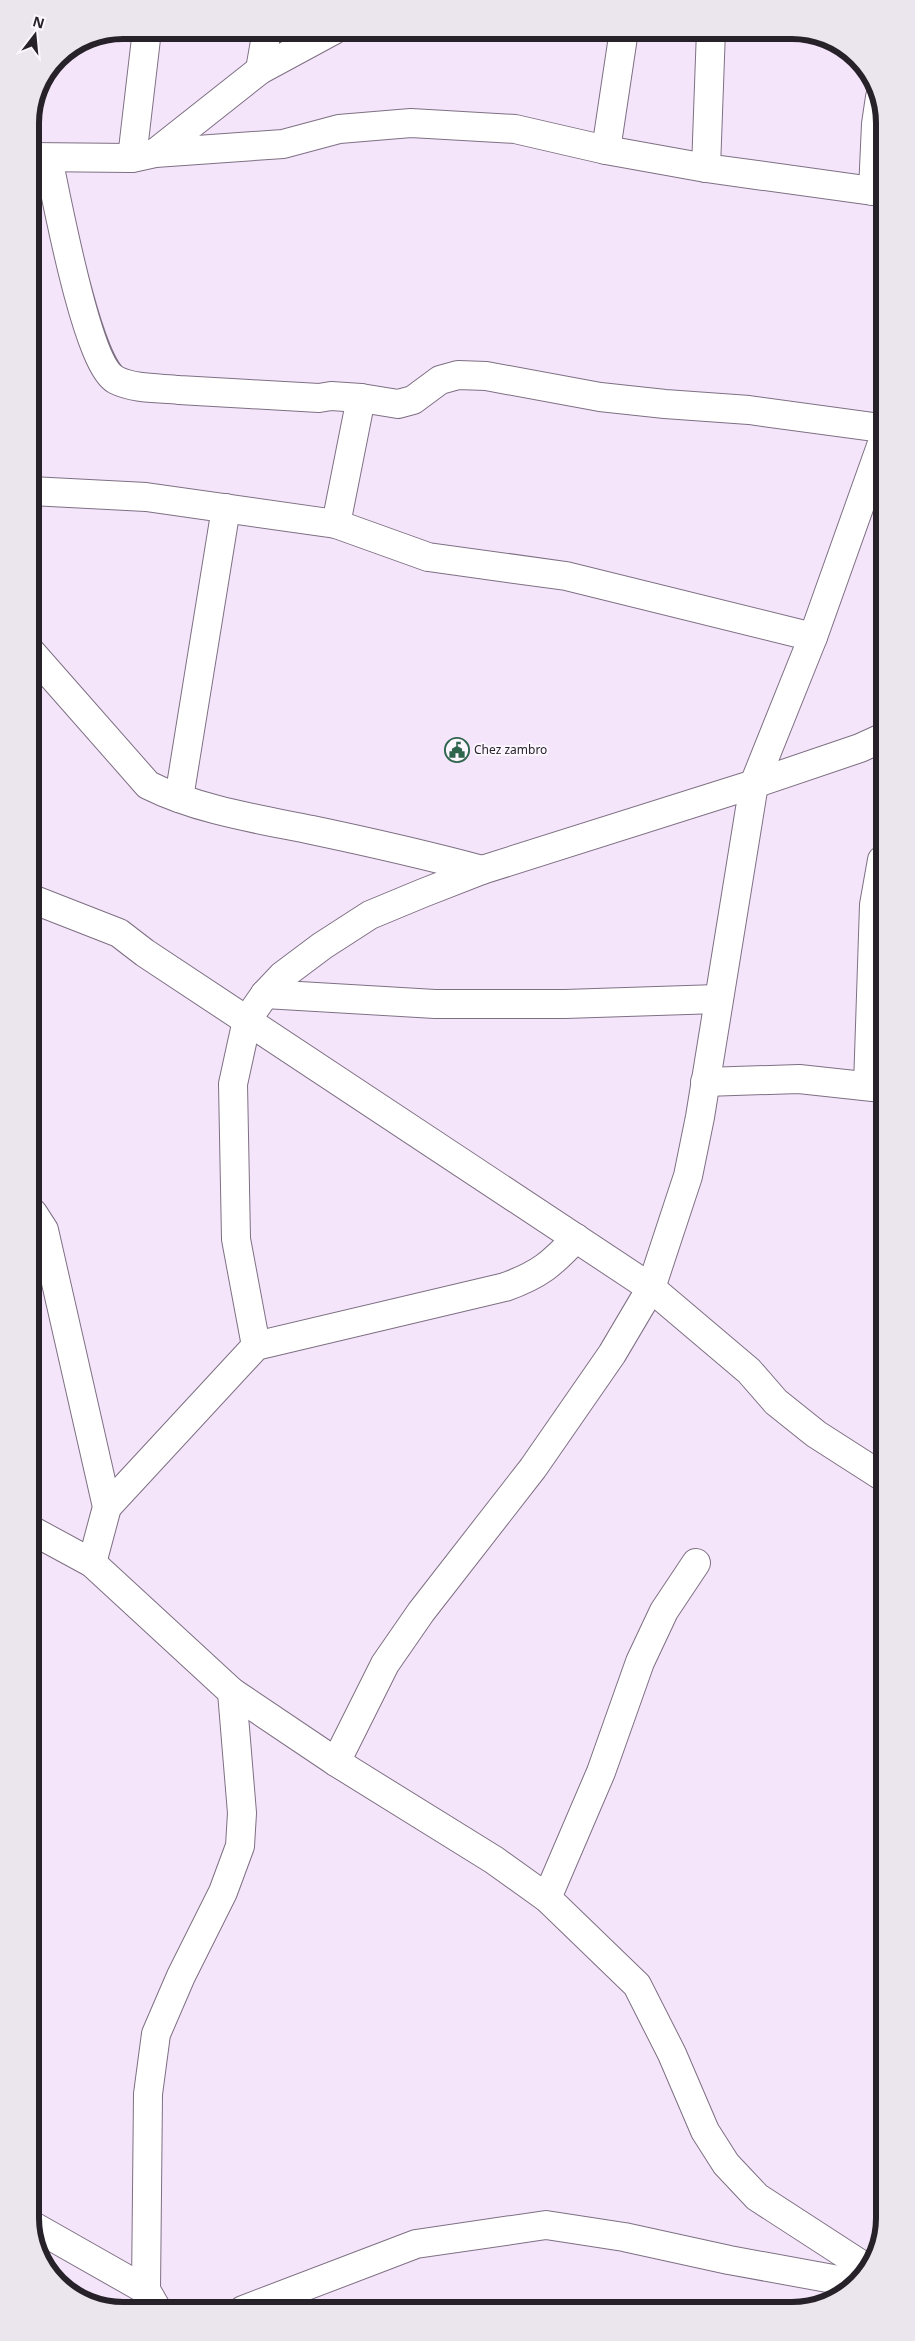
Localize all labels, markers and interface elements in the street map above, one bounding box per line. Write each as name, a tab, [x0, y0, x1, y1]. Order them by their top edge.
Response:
north arrow	[10, 10, 60, 60]
text: N	[31, 11, 47, 33]
public building icon: Chez zambro	[444, 737, 470, 763]
place label: Chez zambro	[474, 741, 547, 758]

